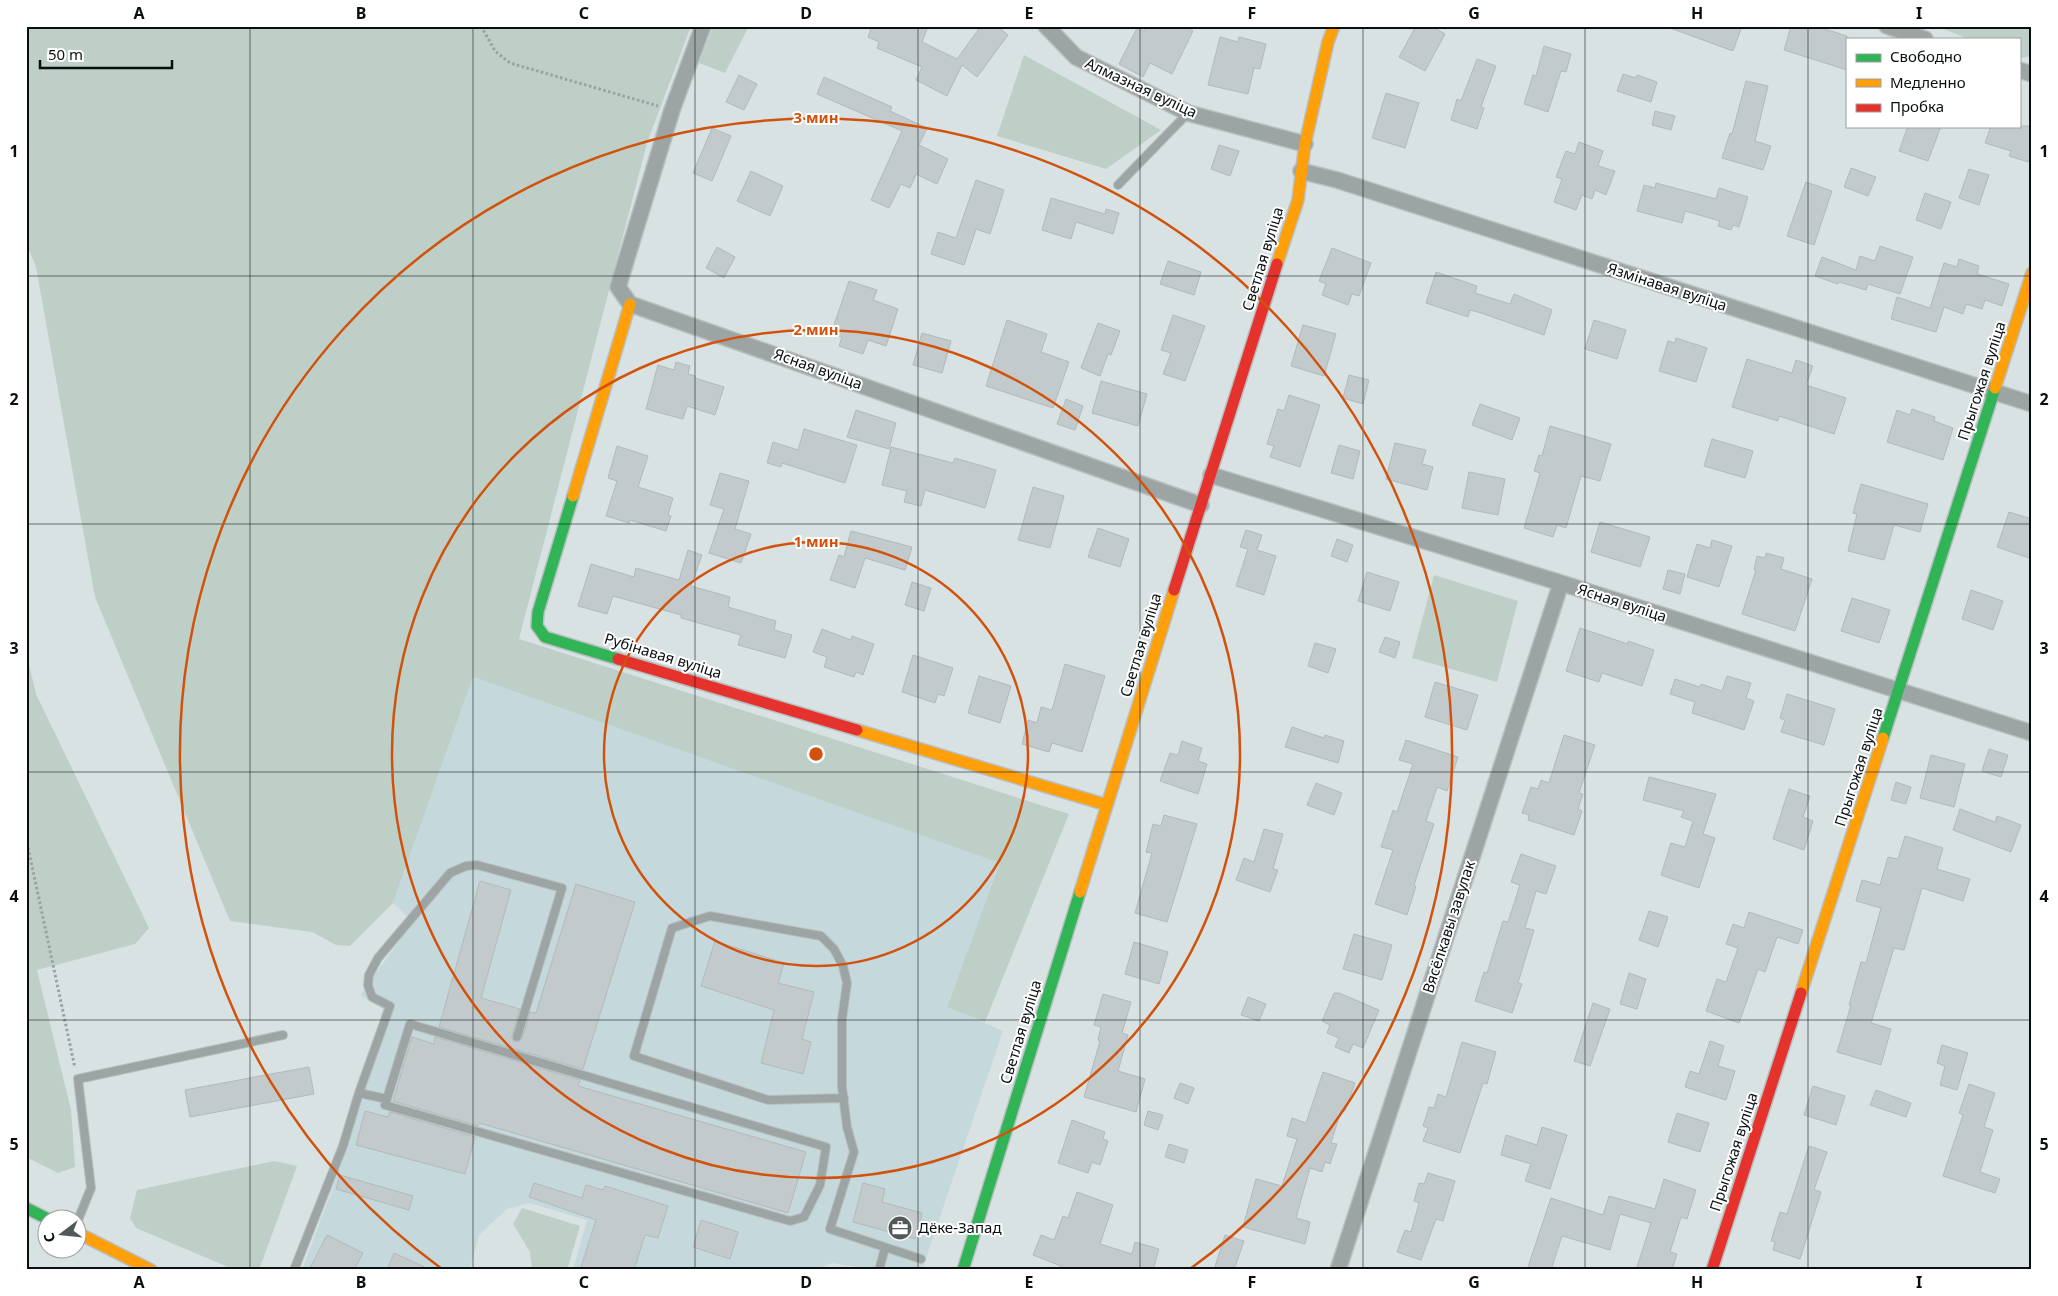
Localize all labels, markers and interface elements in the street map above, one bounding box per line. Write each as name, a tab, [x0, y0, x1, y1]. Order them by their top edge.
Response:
text: A	[133, 2, 145, 24]
text: B	[356, 2, 366, 24]
text: C	[579, 2, 589, 24]
text: D	[800, 2, 812, 24]
text: E	[1025, 2, 1034, 24]
text: F	[1248, 2, 1256, 24]
text: G	[1468, 2, 1480, 24]
text: H	[1691, 2, 1703, 24]
text: I	[1916, 2, 1922, 24]
scale bar	[40, 38, 172, 70]
legend	[1846, 38, 2020, 128]
text: 50 m	[48, 44, 83, 64]
text: Свободно	[1890, 46, 1962, 66]
street label: Алмазная вуліца	[1082, 52, 1201, 122]
text: Медленно	[1890, 72, 1966, 92]
text: Пробка	[1890, 96, 1944, 116]
text: 3 мин	[794, 107, 839, 127]
text: 1	[9, 140, 19, 162]
text: 1	[2039, 140, 2049, 162]
street label: Светлая вуліца	[1237, 204, 1287, 313]
street label: Язмінавая вуліца	[1605, 257, 1730, 315]
text: 2 мин	[794, 319, 839, 339]
street label: Прыгожая вуліца	[1952, 319, 2010, 443]
street label: Ясная вуліца	[771, 343, 865, 393]
text: 2	[9, 388, 19, 410]
text: 2	[2039, 388, 2049, 410]
text: 1 мин	[794, 531, 839, 551]
street label: Ясная вуліца	[1575, 578, 1669, 626]
street label: Светлая вуліца	[1115, 590, 1165, 699]
street label: Рубінавая вуліца	[602, 628, 724, 682]
text: 3	[9, 637, 19, 659]
text: 3	[2039, 637, 2049, 659]
street label: Прыгожая вуліца	[1829, 705, 1887, 829]
centre of rings	[807, 745, 825, 763]
street label: Вясёлкавы завулак	[1417, 858, 1479, 996]
text: 4	[9, 885, 19, 907]
text: 4	[2039, 885, 2049, 907]
street label: Светлая вуліца	[995, 977, 1045, 1086]
street label: Прыгожая вуліца	[1704, 1090, 1762, 1214]
text: 5	[9, 1133, 19, 1155]
text: 5	[2039, 1133, 2049, 1155]
north arrow	[38, 1208, 88, 1258]
office icon: Дёке-Запад	[887, 1215, 913, 1241]
place label: Дёке-Запад	[918, 1217, 1002, 1237]
text: С	[39, 1231, 59, 1245]
text: A	[133, 1271, 145, 1293]
text: B	[356, 1271, 366, 1293]
text: C	[579, 1271, 589, 1293]
text: D	[800, 1271, 812, 1293]
text: E	[1025, 1271, 1034, 1293]
text: F	[1248, 1271, 1256, 1293]
text: G	[1468, 1271, 1480, 1293]
text: H	[1691, 1271, 1703, 1293]
text: I	[1916, 1271, 1922, 1293]

